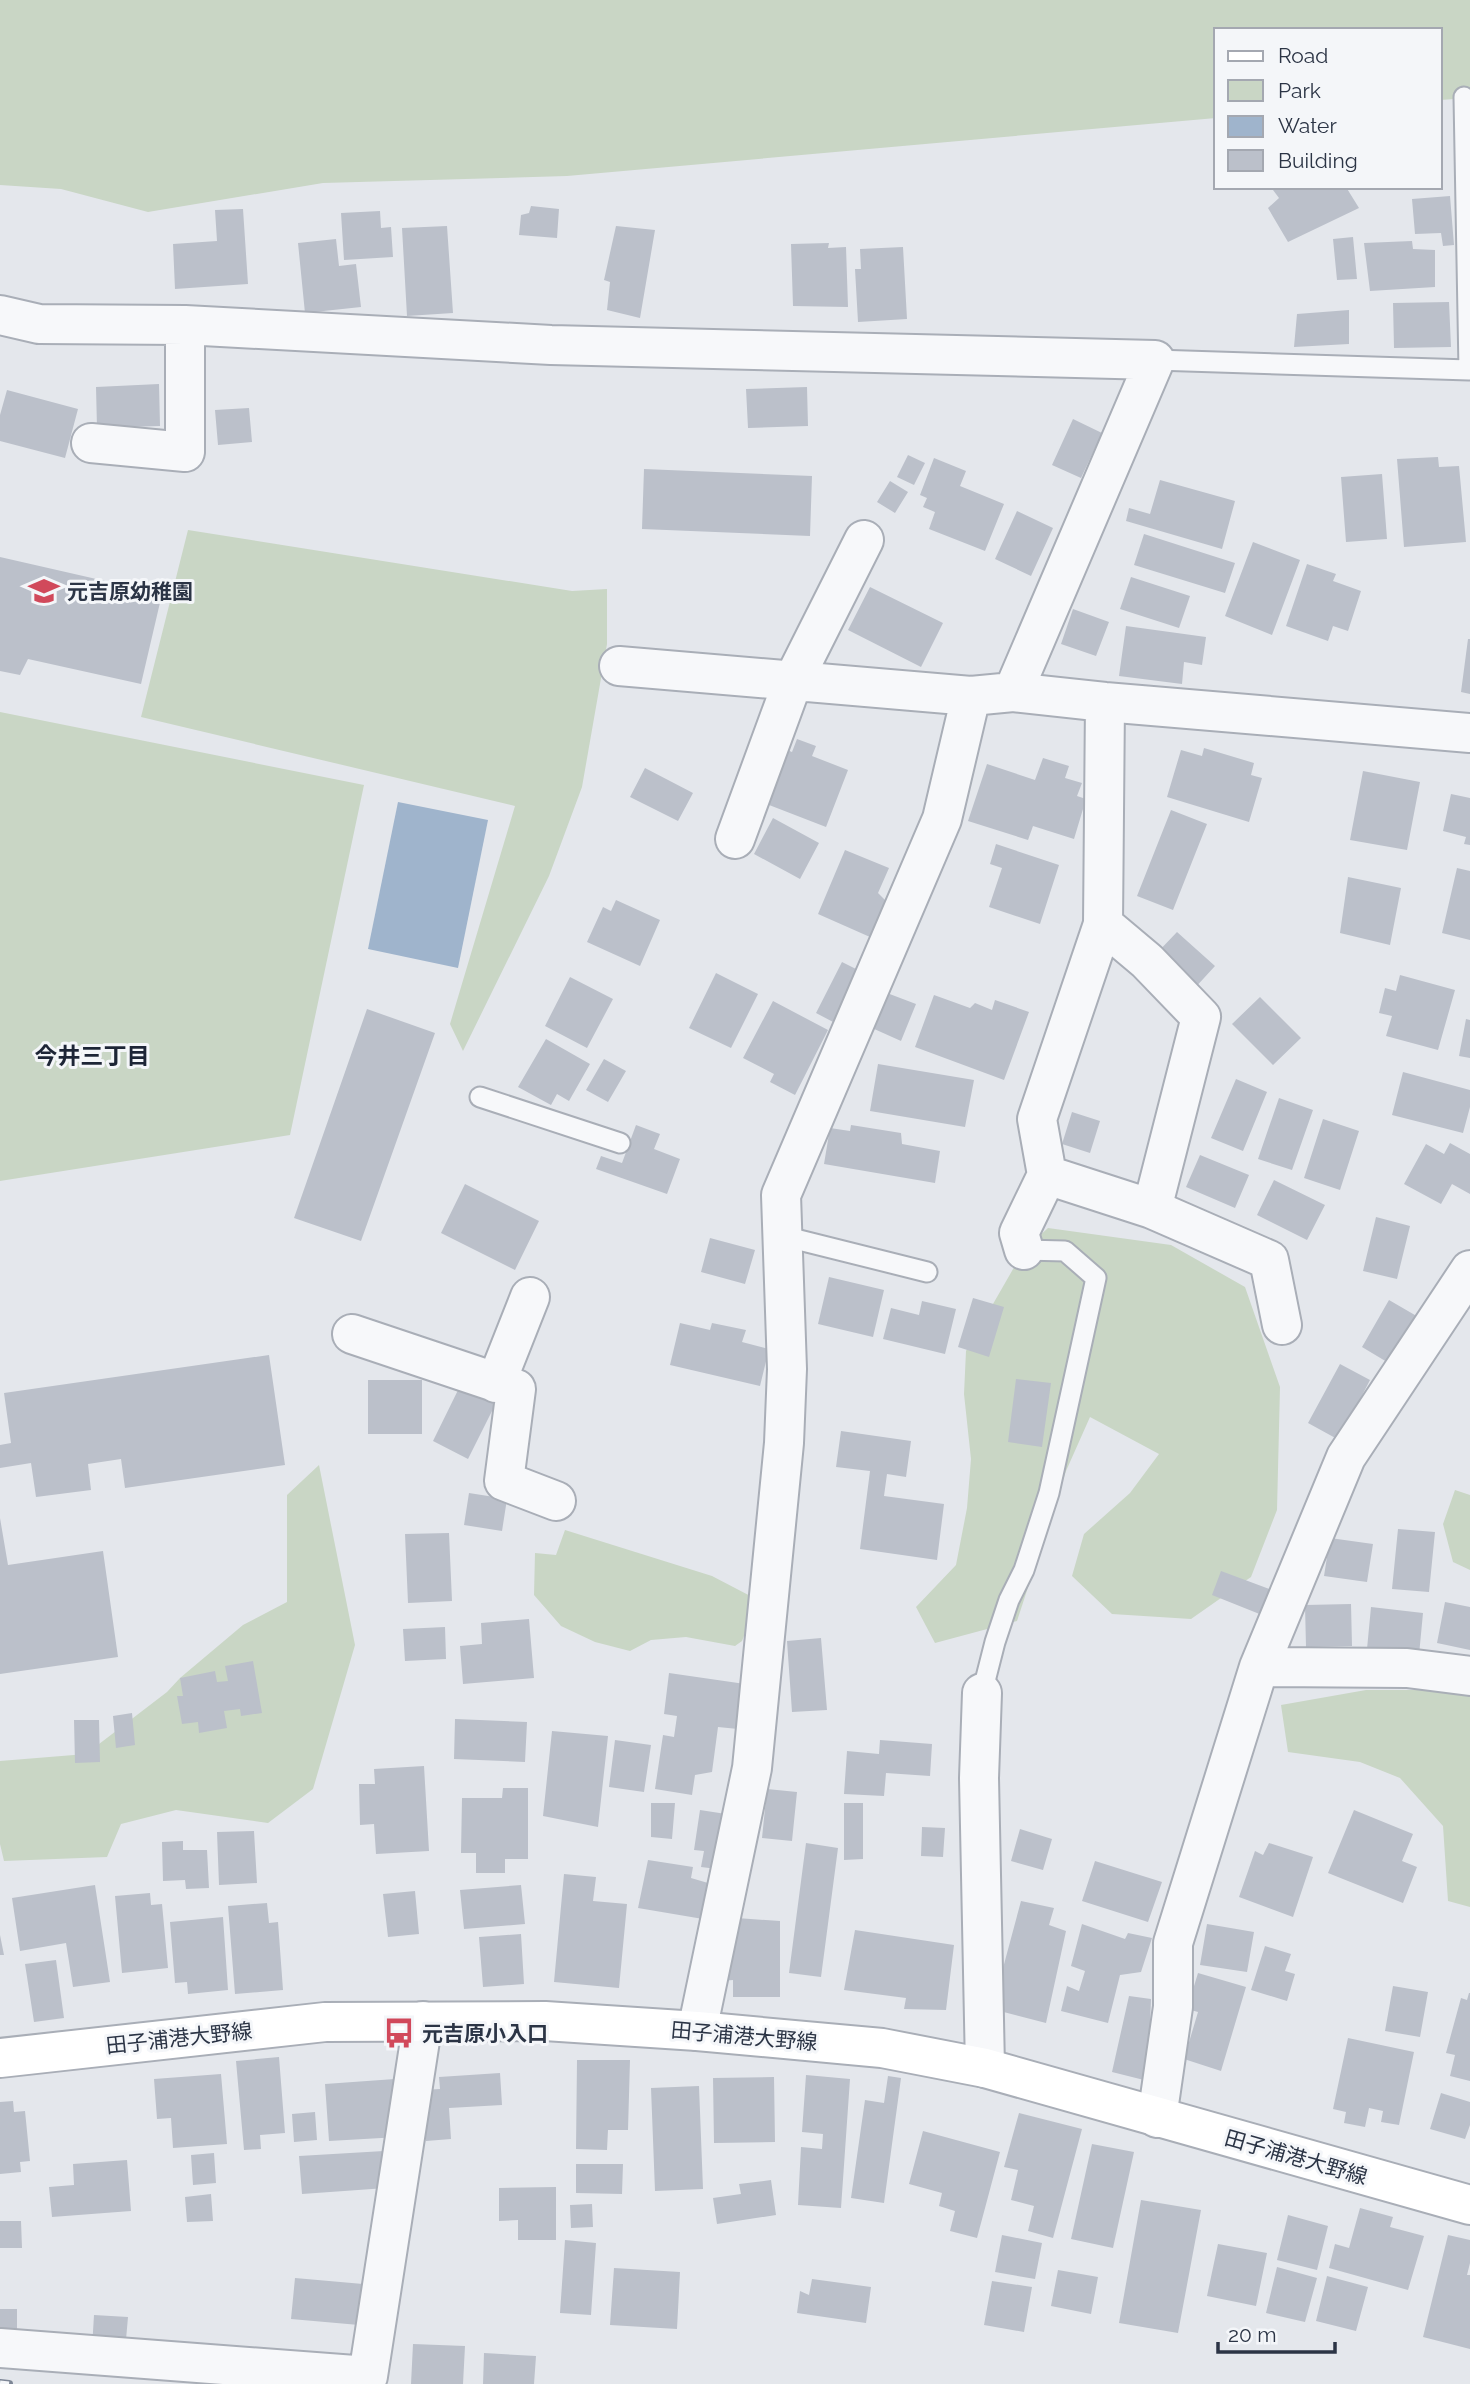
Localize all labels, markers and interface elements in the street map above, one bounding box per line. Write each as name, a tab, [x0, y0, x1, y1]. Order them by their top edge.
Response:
legend	[1214, 28, 1442, 189]
text: Road	[1278, 43, 1328, 68]
text: Park	[1278, 78, 1321, 103]
text: Water	[1278, 113, 1337, 138]
text: Building	[1278, 148, 1358, 173]
school or university icon: 元吉原幼稚園	[27, 574, 61, 608]
place label: 元吉原幼稚園	[67, 579, 193, 604]
district label: 今井三丁目	[35, 1042, 150, 1069]
bus stop icon: 元吉原小入口	[382, 2016, 416, 2050]
street label: 田子浦港大野線	[670, 2017, 818, 2055]
street label: 田子浦港大野線	[105, 2018, 253, 2058]
place label: 元吉原小入口	[422, 2021, 548, 2046]
street label: 田子浦港大野線	[1222, 2125, 1370, 2189]
scale bar	[1218, 2310, 1335, 2354]
text: 20 m	[1228, 2322, 1276, 2347]

